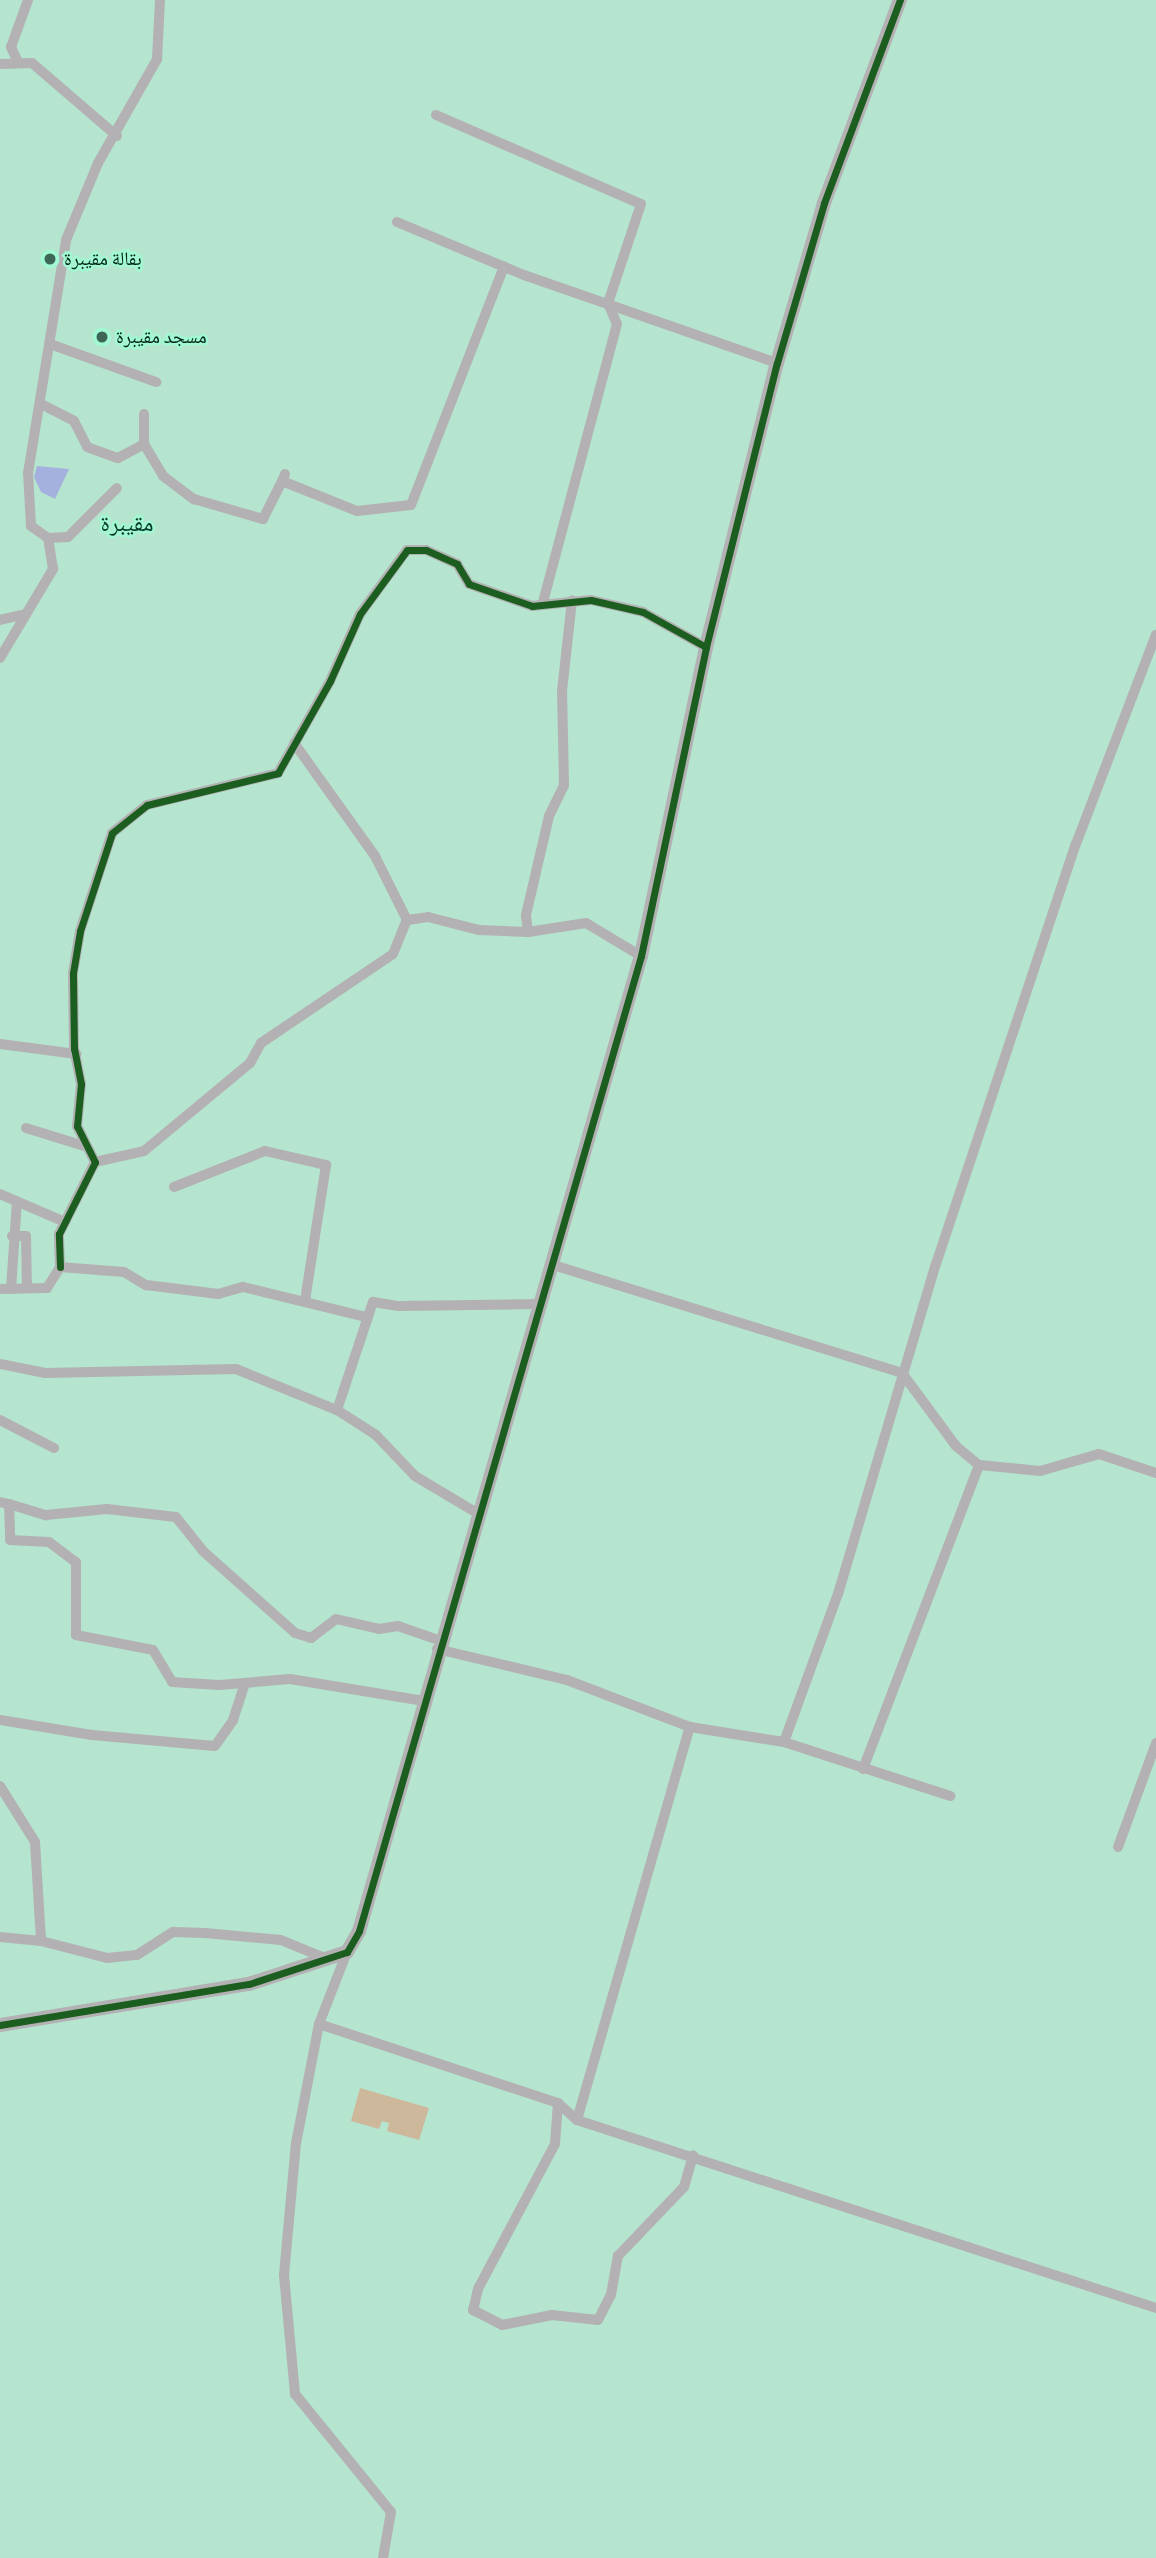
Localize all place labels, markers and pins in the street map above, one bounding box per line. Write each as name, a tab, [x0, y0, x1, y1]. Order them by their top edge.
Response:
place label: بقالة مقيبرة	[64, 248, 142, 270]
marker: بقالة مقيبرة	[42, 251, 58, 267]
place label: مسجد مقيبرة	[116, 326, 207, 348]
marker: مسجد مقيبرة	[94, 329, 110, 345]

